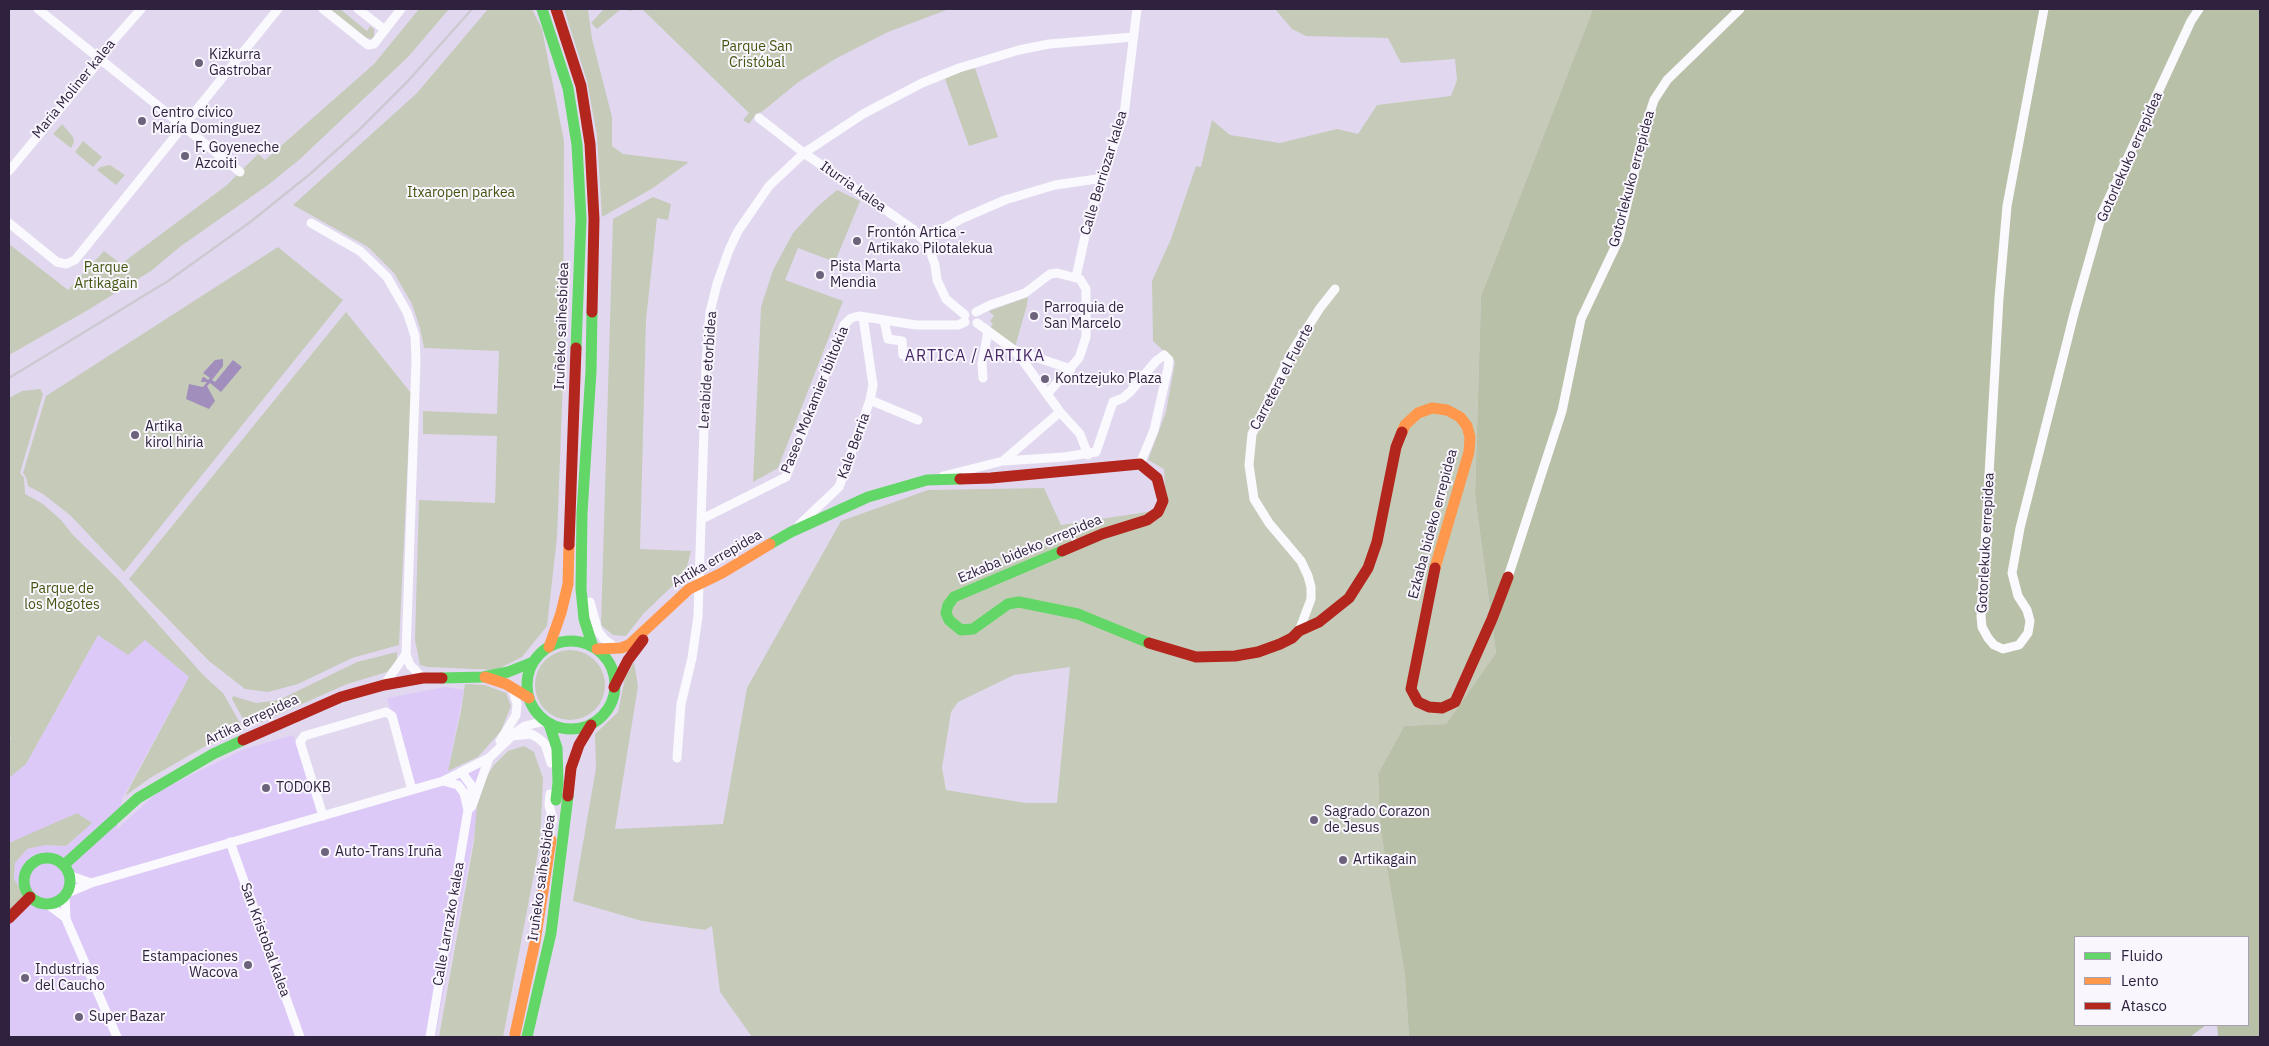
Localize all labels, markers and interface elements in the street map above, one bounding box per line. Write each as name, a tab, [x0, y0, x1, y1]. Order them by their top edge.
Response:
street label: Maria Moliner kalea	[29, 36, 119, 142]
park label: Parque San Cristóbal	[721, 39, 793, 72]
place label: Kizkurra Gastrobar	[209, 47, 271, 80]
marker: Kizkurra Gastrobar	[193, 57, 205, 69]
street label: Gotorlekuko errepidea	[2094, 89, 2166, 225]
place label: Centro cívico María Dominguez	[152, 105, 261, 138]
street label: Calle Berriozar kalea	[1077, 109, 1131, 237]
street label: Gotorlekuko errepidea	[1606, 109, 1658, 249]
marker: Centro cívico María Dominguez	[136, 115, 148, 127]
place label: F. Goyeneche Azcoiti	[195, 140, 279, 172]
marker: F. Goyeneche Azcoiti	[179, 150, 191, 162]
street label: Iturria kalea	[817, 158, 889, 216]
park label: Itxaropen parkea	[407, 185, 515, 201]
place label: Frontón Artica - Artikako Pilotalekua	[867, 225, 993, 258]
marker: Frontón Artica - Artikako Pilotalekua	[851, 235, 863, 247]
place label: Pista Marta Mendia	[830, 259, 901, 292]
park label: Parque Artikagain	[74, 260, 138, 292]
street label: Iruñeko saihesbidea	[551, 262, 573, 390]
marker: Pista Marta Mendia	[814, 269, 826, 281]
place label: Parroquia de San Marcelo	[1044, 300, 1124, 332]
street label: Lerabide etorbidea	[695, 310, 721, 430]
marker: Parroquia de San Marcelo	[1028, 310, 1040, 322]
street label: Carretera el Fuerte	[1247, 321, 1317, 433]
street label: Paseo Mokamier ibiltokia	[778, 324, 852, 476]
district label: ARTICA / ARTIKA	[903, 346, 1047, 366]
place label: Kontzejuko Plaza	[1055, 371, 1162, 387]
marker: Kontzejuko Plaza	[1039, 373, 1051, 385]
street label: Kale Berria	[834, 411, 874, 481]
place label: Artika kirol hiria	[145, 419, 203, 452]
marker: Artika kirol hiria	[129, 429, 141, 441]
street label: Ezkaba bideko errepidea	[1405, 447, 1461, 601]
street label: Gotorlekuko errepidea	[1974, 472, 1998, 614]
street label: Ezkaba bideko errepidea	[956, 511, 1104, 587]
street label: Artika errepidea	[669, 526, 765, 592]
park label: Parque de los Mogotes	[24, 581, 100, 614]
street label: Artika errepidea	[203, 691, 301, 749]
place label: TODOKB	[276, 780, 331, 796]
marker: TODOKB	[260, 782, 272, 794]
place label: Sagrado Corazon de Jesus	[1324, 804, 1430, 836]
street label: Iruñeko saihesbidea	[525, 814, 559, 942]
marker: Sagrado Corazon de Jesus	[1308, 814, 1320, 826]
place label: Auto-Trans Iruña	[335, 844, 442, 860]
marker: Auto-Trans Iruña	[319, 846, 331, 858]
place label: Artikagain	[1353, 852, 1417, 868]
marker: Artikagain	[1337, 854, 1349, 866]
street label: Calle Larrazko kalea	[430, 861, 468, 987]
street label: San Kristobal kalea	[237, 881, 293, 999]
legend	[2074, 936, 2249, 1026]
text: Fluido	[2121, 946, 2163, 965]
place label: Estampaciones Wacova	[142, 949, 238, 982]
marker: Estampaciones Wacova	[242, 959, 254, 971]
place label: Industrias del Caucho	[35, 962, 105, 994]
text: Lento	[2121, 971, 2159, 990]
marker: Industrias del Caucho	[19, 972, 31, 984]
text: Atasco	[2121, 996, 2167, 1015]
place label: Super Bazar	[89, 1009, 165, 1025]
marker: Super Bazar	[73, 1011, 85, 1023]

